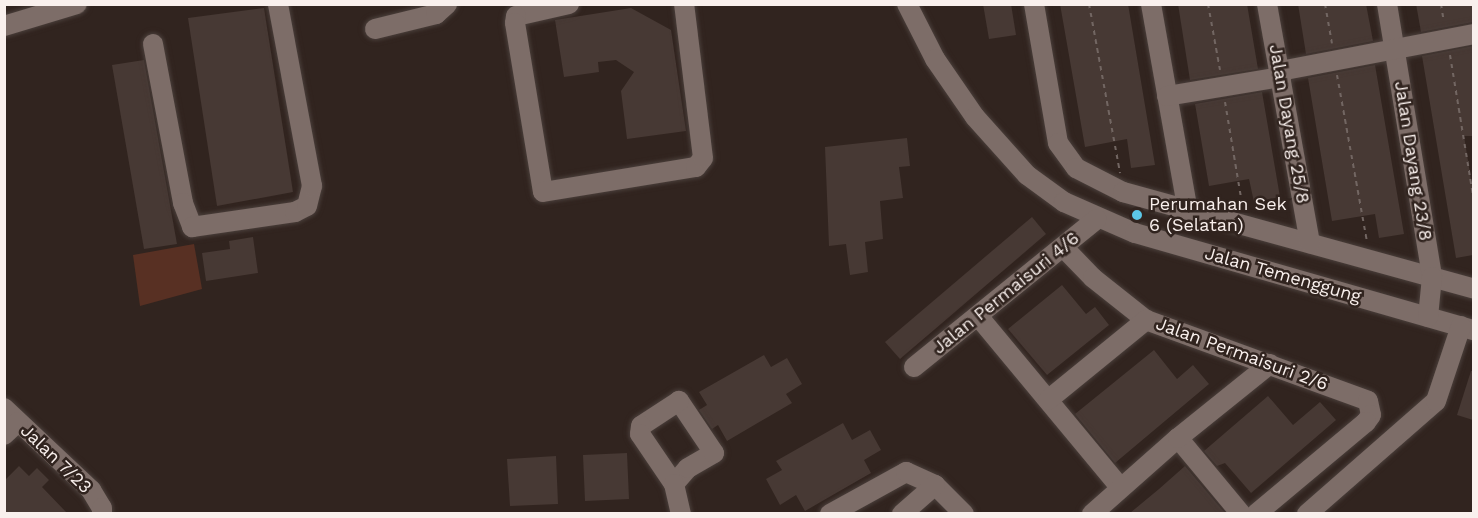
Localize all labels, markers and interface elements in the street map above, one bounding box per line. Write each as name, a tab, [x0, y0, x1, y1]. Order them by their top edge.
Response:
street label: Jalan Dayang 25/8	[1264, 43, 1314, 205]
street label: Jalan Dayang 23/8	[1390, 80, 1436, 242]
place label: Perumahan Sek 6 (Selatan)	[1149, 194, 1287, 236]
marker: Perumahan Sek 6 (Selatan)	[1130, 208, 1144, 222]
street label: Jalan Permaisuri 4/6	[928, 227, 1084, 359]
street label: Jalan Temenggung	[1202, 242, 1364, 308]
street label: Jalan Permaisuri 2/6	[1153, 313, 1331, 395]
street label: Jalan 7/23	[16, 420, 96, 498]

